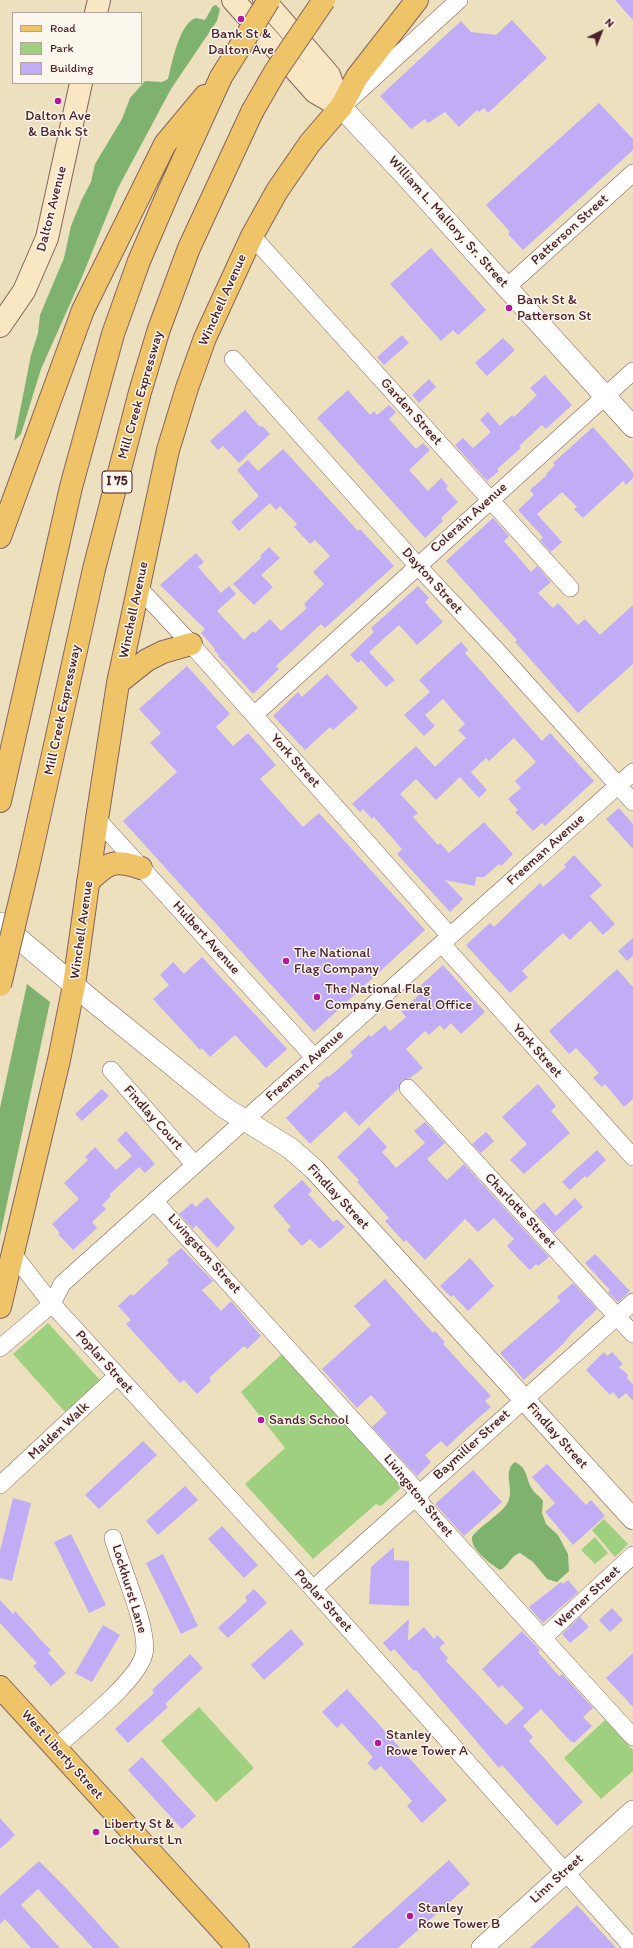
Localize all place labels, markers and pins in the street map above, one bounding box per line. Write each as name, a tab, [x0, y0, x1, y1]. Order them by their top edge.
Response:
marker: Bank St & Dalton Ave	[236, 14, 246, 24]
place label: Bank St & Dalton Ave	[208, 26, 274, 58]
marker: Dalton Ave & Bank St	[53, 96, 63, 106]
place label: Dalton Ave & Bank St	[25, 108, 91, 140]
place label: Bank St & Patterson St	[517, 292, 592, 324]
marker: Bank St & Patterson St	[504, 303, 514, 313]
place label: The National Flag Company	[294, 945, 379, 978]
marker: The National Flag Company	[281, 956, 291, 966]
place label: The National Flag Company General Office	[325, 981, 472, 1014]
marker: The National Flag Company General Office	[312, 992, 322, 1002]
place label: Sands School	[269, 1412, 349, 1428]
marker: Sands School	[256, 1415, 266, 1425]
place label: Stanley Rowe Tower A	[386, 1727, 468, 1760]
marker: Stanley Rowe Tower A	[373, 1738, 383, 1748]
place label: Liberty St & Lockhurst Ln	[104, 1816, 182, 1848]
marker: Liberty St & Lockhurst Ln	[91, 1827, 101, 1837]
place label: Stanley Rowe Tower B	[418, 1900, 500, 1932]
marker: Stanley Rowe Tower B	[405, 1911, 415, 1921]

